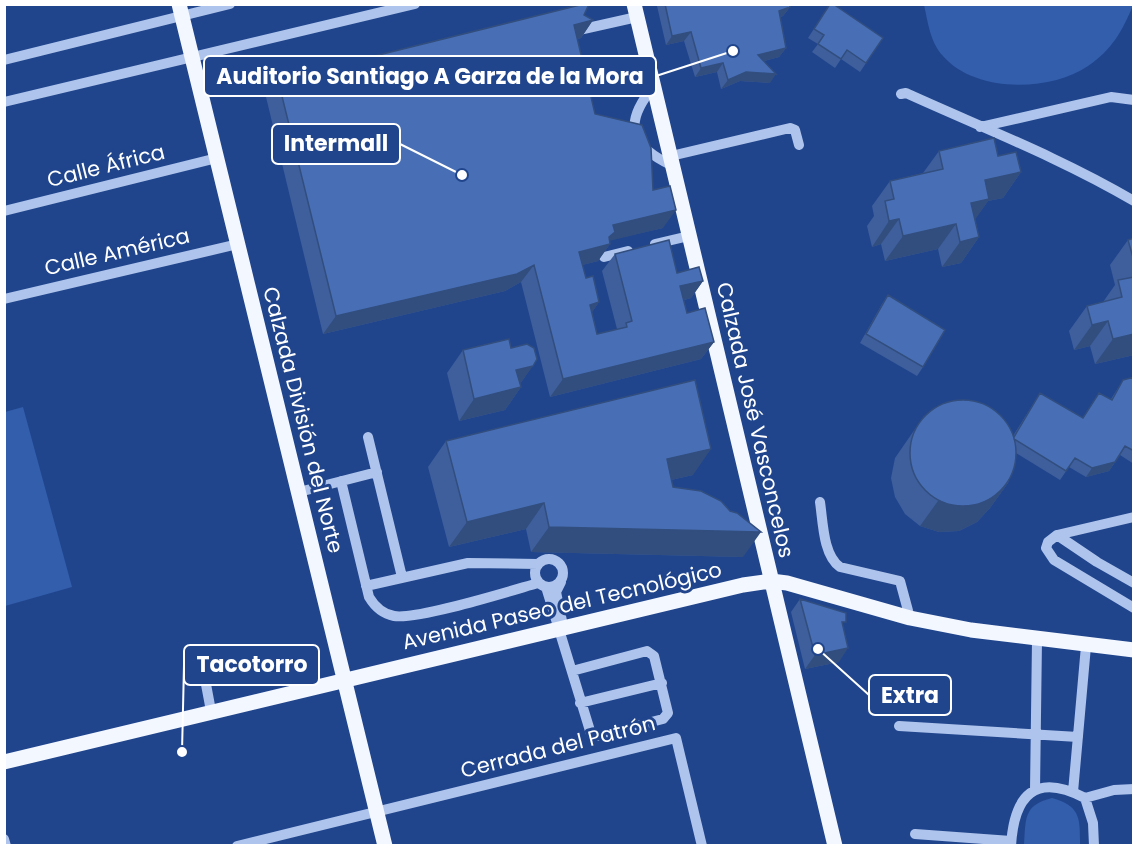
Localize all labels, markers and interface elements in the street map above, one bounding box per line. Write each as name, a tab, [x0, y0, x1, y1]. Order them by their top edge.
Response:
callout: Auditorio Santiago A Garza de la Mora	[204, 56, 656, 96]
text: Auditorio Santiago A Garza de la Mora	[216, 61, 644, 92]
callout: Intermall	[272, 124, 400, 164]
text: Intermall	[284, 128, 388, 159]
street label: Calle África	[44, 137, 168, 194]
street label: Calle América	[41, 221, 192, 282]
street label: Calzada José Vasconcelos	[710, 279, 801, 560]
street label: Calzada División del Norte	[256, 284, 351, 556]
street label: Avenida Paseo del Tecnológico	[399, 555, 725, 656]
callout: Tacotorro	[184, 645, 319, 685]
text: Tacotorro	[196, 649, 308, 680]
callout: Extra	[869, 675, 951, 715]
text: Extra	[881, 680, 939, 711]
street label: Cerrada del Patrón	[457, 708, 658, 785]

